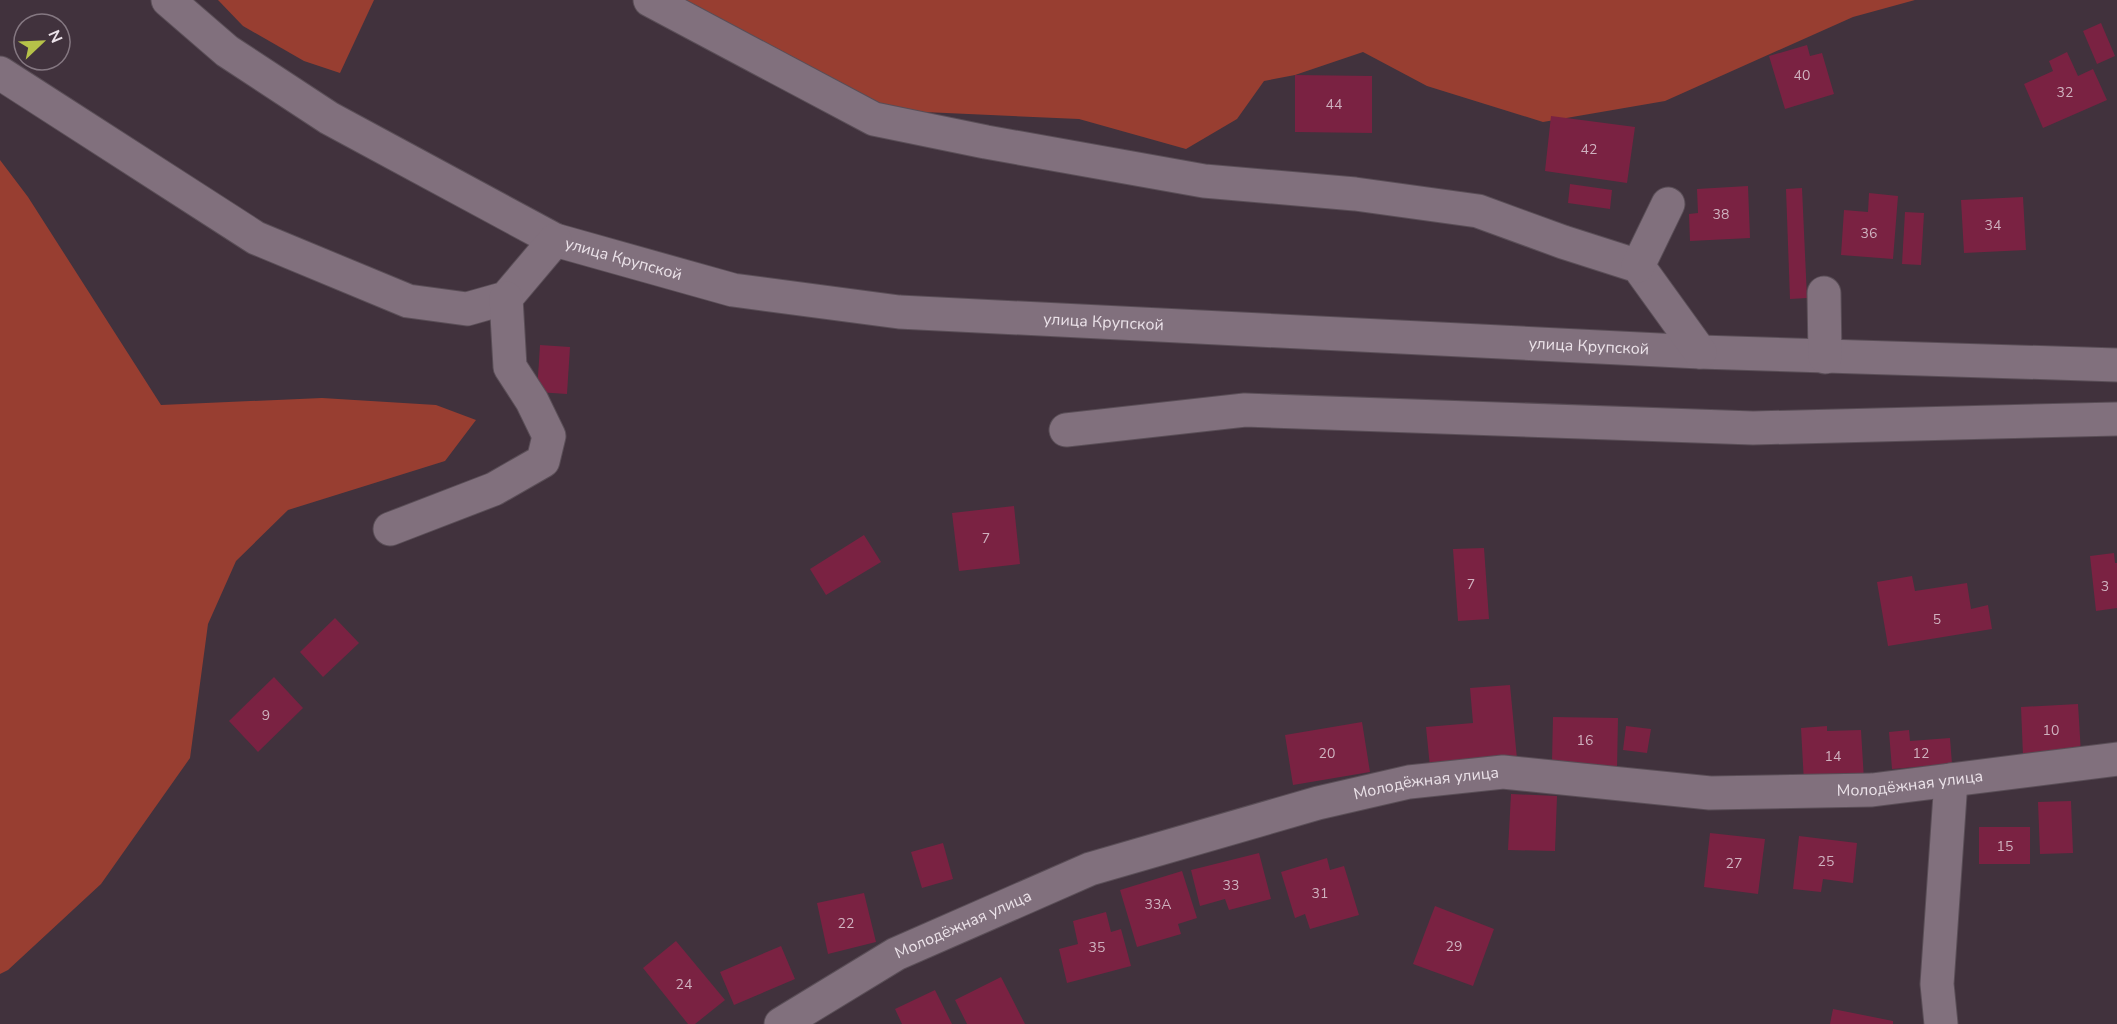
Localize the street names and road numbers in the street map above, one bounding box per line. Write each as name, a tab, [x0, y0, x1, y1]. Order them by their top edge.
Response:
street label: улица Крупской	[562, 232, 685, 286]
street label: улица Крупской	[1043, 308, 1164, 336]
street label: улица Крупской	[1528, 332, 1650, 360]
street label: Молодёжная улица	[1351, 762, 1500, 805]
street label: Молодёжная улица	[1836, 765, 1984, 802]
street label: Молодёжная улица	[891, 885, 1035, 964]

